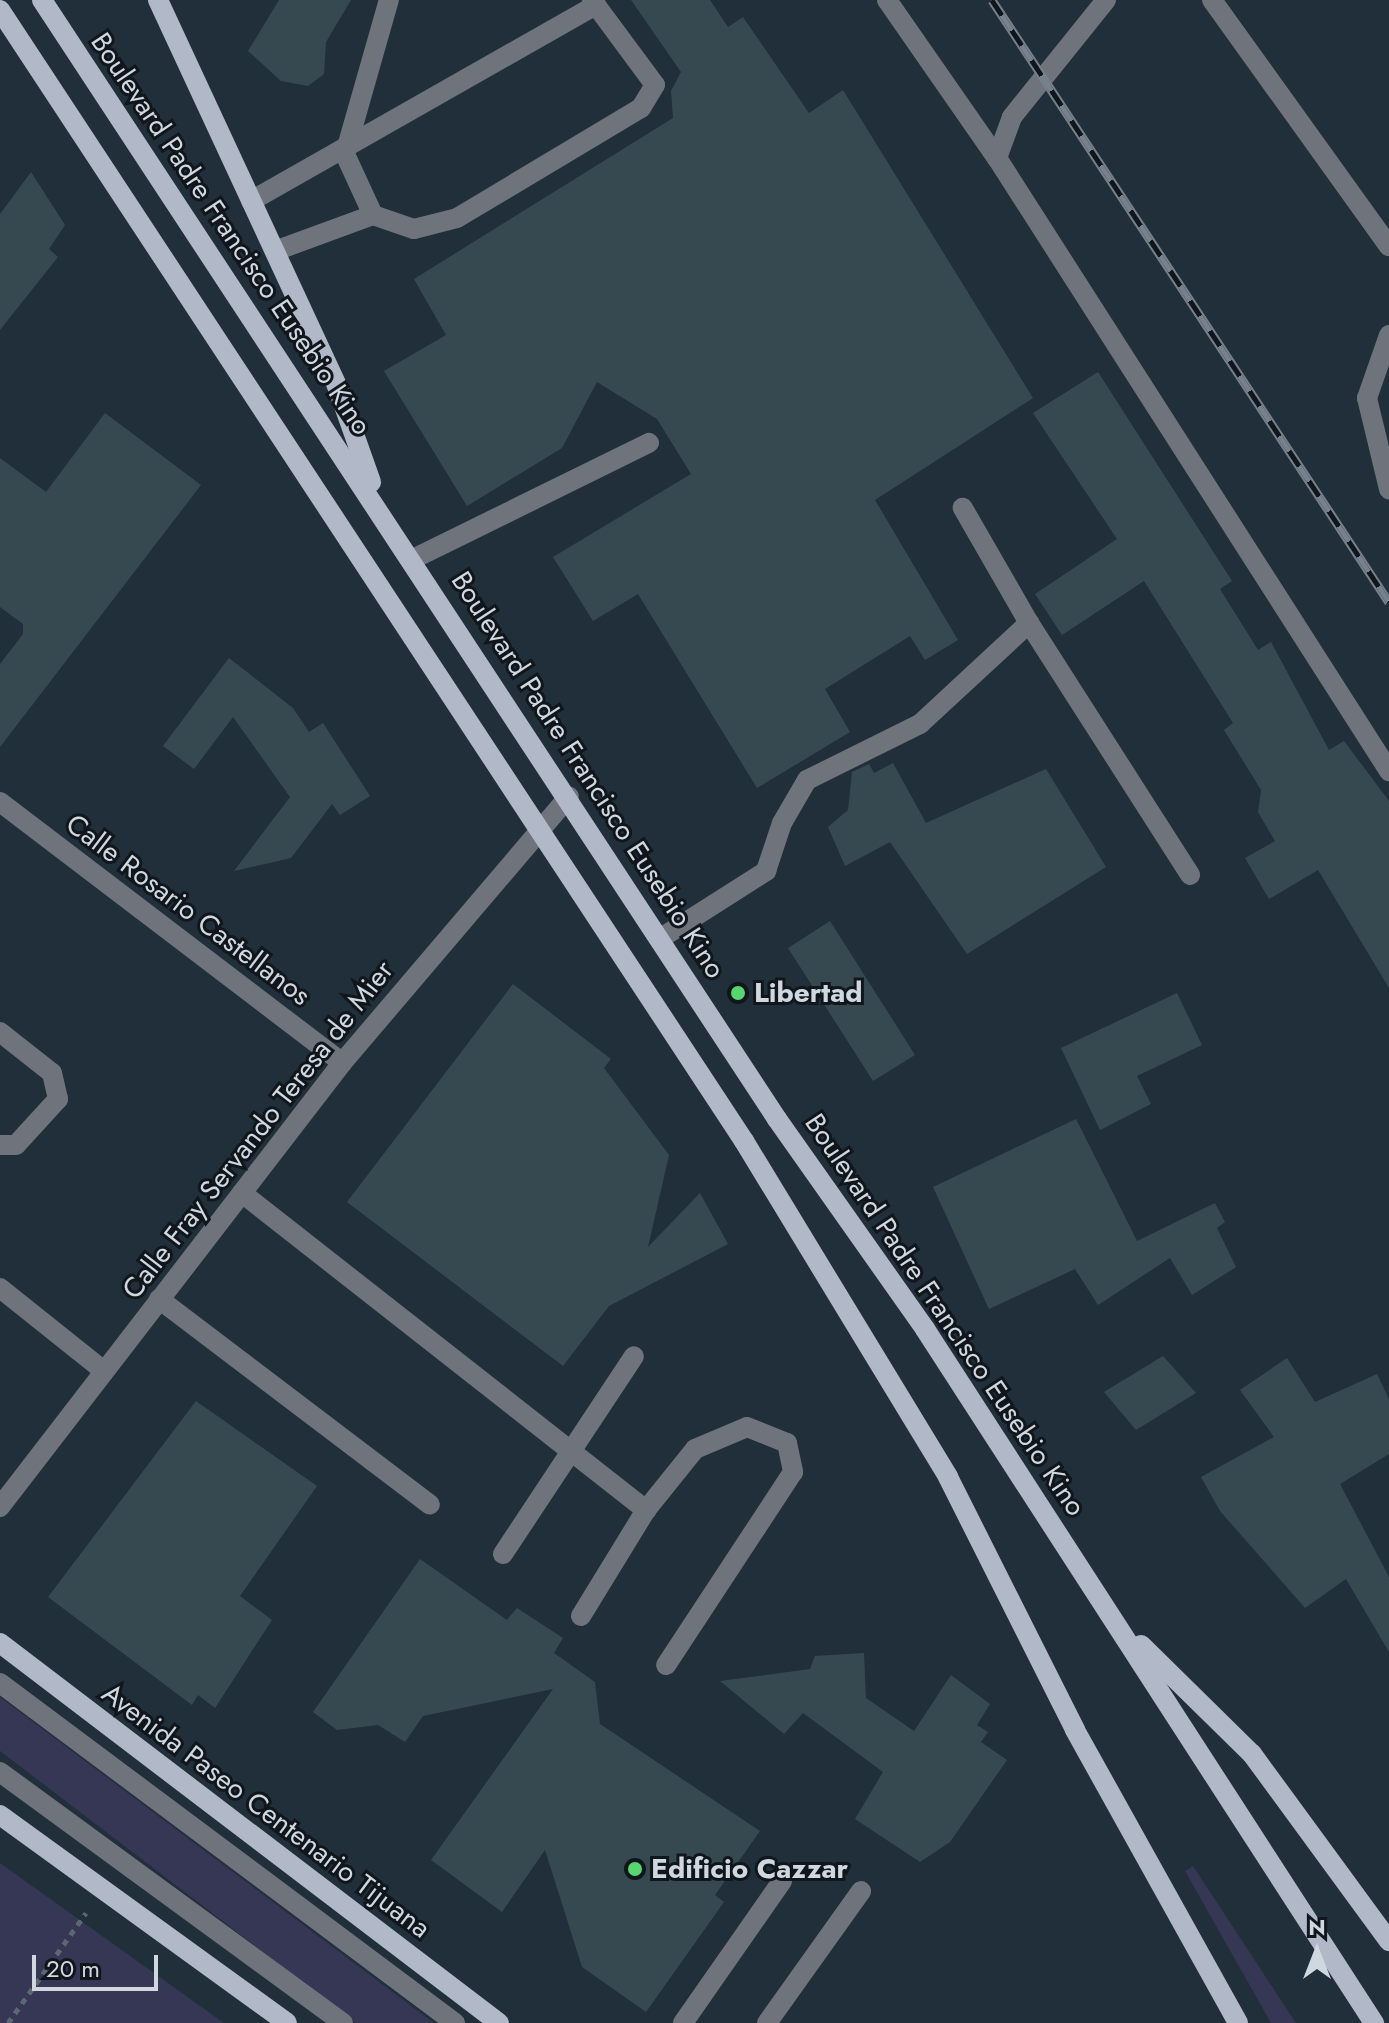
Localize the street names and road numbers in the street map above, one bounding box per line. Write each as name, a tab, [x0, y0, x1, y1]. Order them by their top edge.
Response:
street label: Boulevard Padre Francisco Eusebio Kino	[83, 27, 379, 441]
street label: Boulevard Padre Francisco Eusebio Kino	[444, 565, 732, 985]
street label: Calle Rosario Castellanos	[59, 807, 317, 1013]
street label: Calle Fray Servando Teresa de Mier	[115, 954, 401, 1306]
street label: Boulevard Padre Francisco Eusebio Kino	[797, 1108, 1093, 1522]
street label: Avenida Paseo Centenario Tijuana	[95, 1677, 437, 1945]

